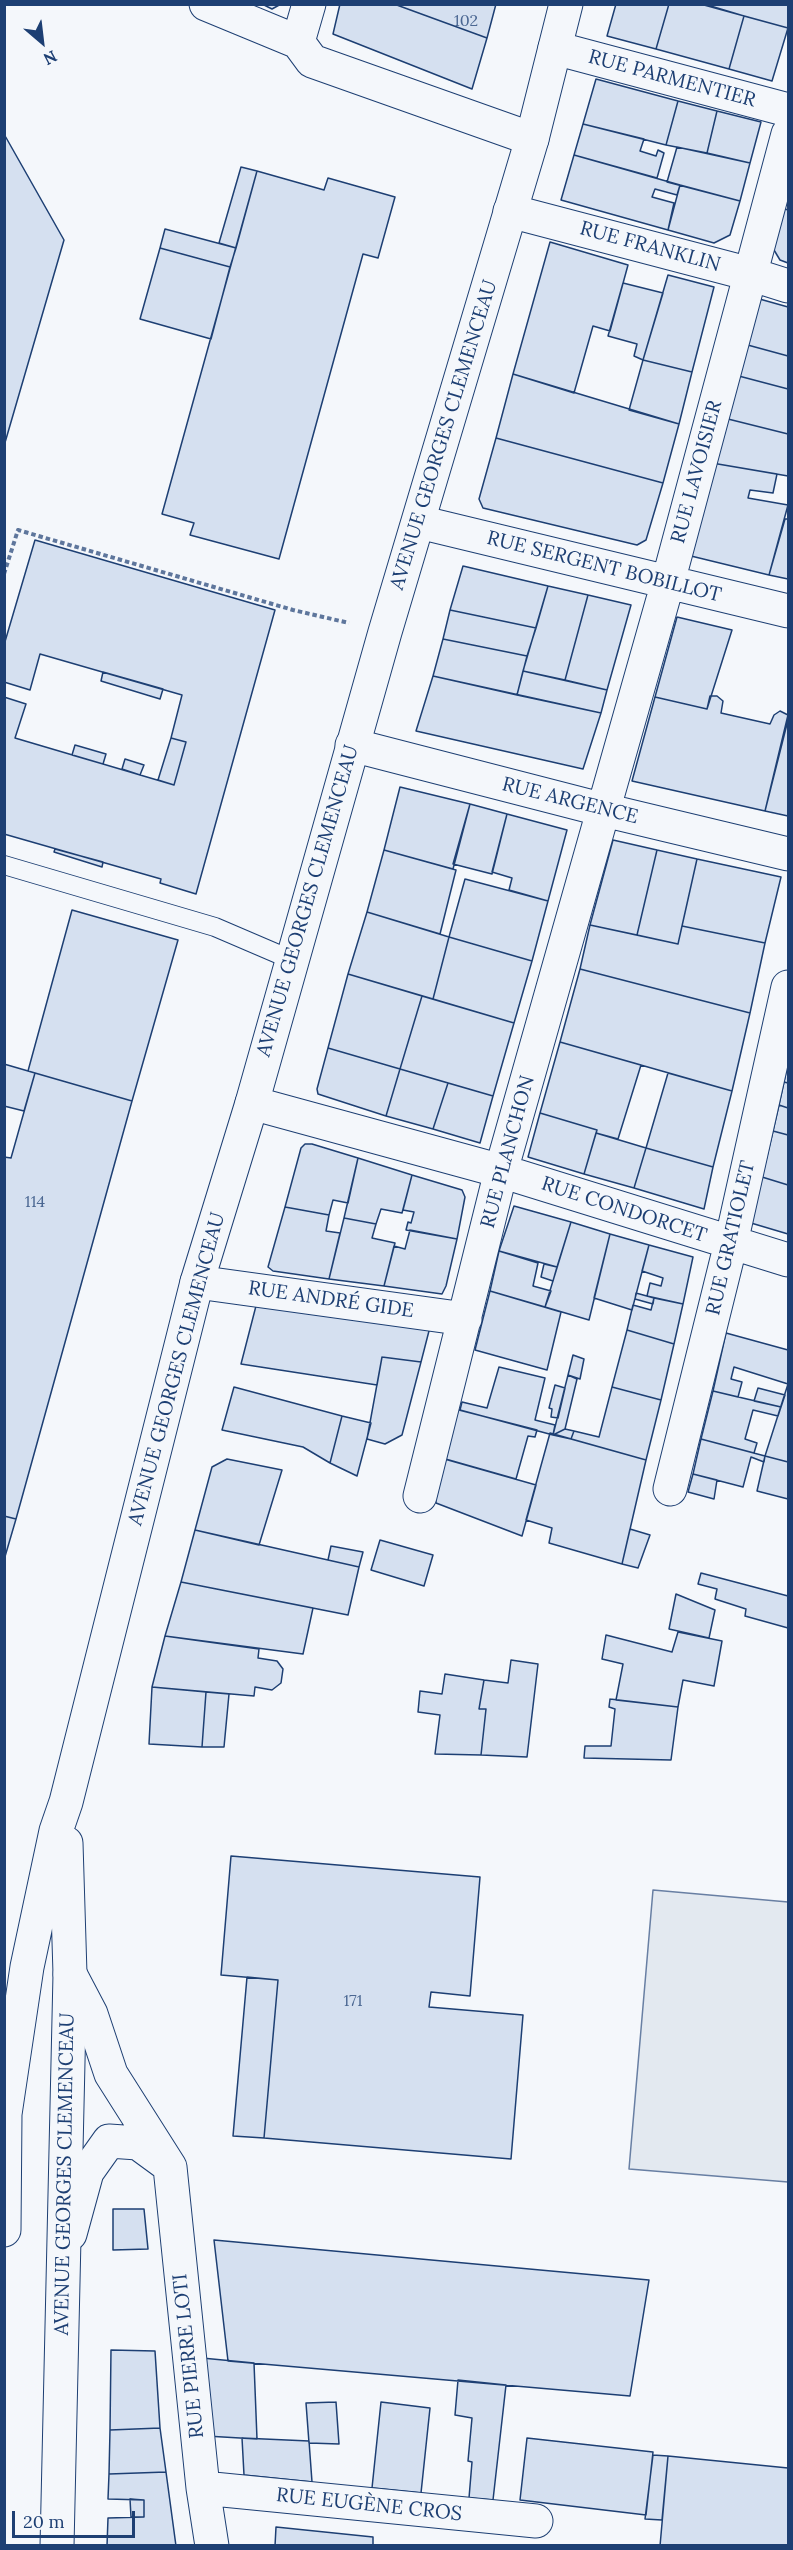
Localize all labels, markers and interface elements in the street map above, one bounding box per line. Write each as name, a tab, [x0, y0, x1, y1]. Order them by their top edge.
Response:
house number: 102	[454, 11, 478, 31]
north arrow	[12, 12, 72, 72]
street label: RUE PARMENTIER	[586, 45, 758, 113]
text: N	[40, 46, 61, 70]
street label: RUE FRANKLIN	[577, 217, 723, 277]
street label: AVENUE GEORGES CLEMENCEAU	[385, 277, 503, 593]
street label: RUE LAVOISIER	[666, 398, 728, 546]
street label: RUE SERGENT BOBILLOT	[484, 526, 724, 608]
street label: AVENUE GEORGES CLEMENCEAU	[252, 742, 364, 1060]
street label: RUE ARGENCE	[499, 772, 641, 830]
street label: RUE PLANCHON	[476, 1073, 540, 1231]
street label: RUE GRATIOLET	[702, 1158, 760, 1318]
street label: RUE CONDORCET	[538, 1172, 710, 1248]
house number: 114	[25, 1192, 45, 1212]
street label: AVENUE GEORGES CLEMENCEAU	[124, 1210, 230, 1528]
street label: RUE ANDRÉ GIDE	[247, 1276, 415, 1324]
house number: 171	[343, 1991, 363, 2011]
street label: AVENUE GEORGES CLEMENCEAU	[50, 2012, 80, 2336]
street label: RUE PIERRE LOTI	[168, 2272, 210, 2440]
street label: RUE EUGÈNE CROS	[275, 2483, 463, 2527]
scale bar	[15, 2499, 138, 2537]
text: 20 m	[23, 2510, 65, 2533]

